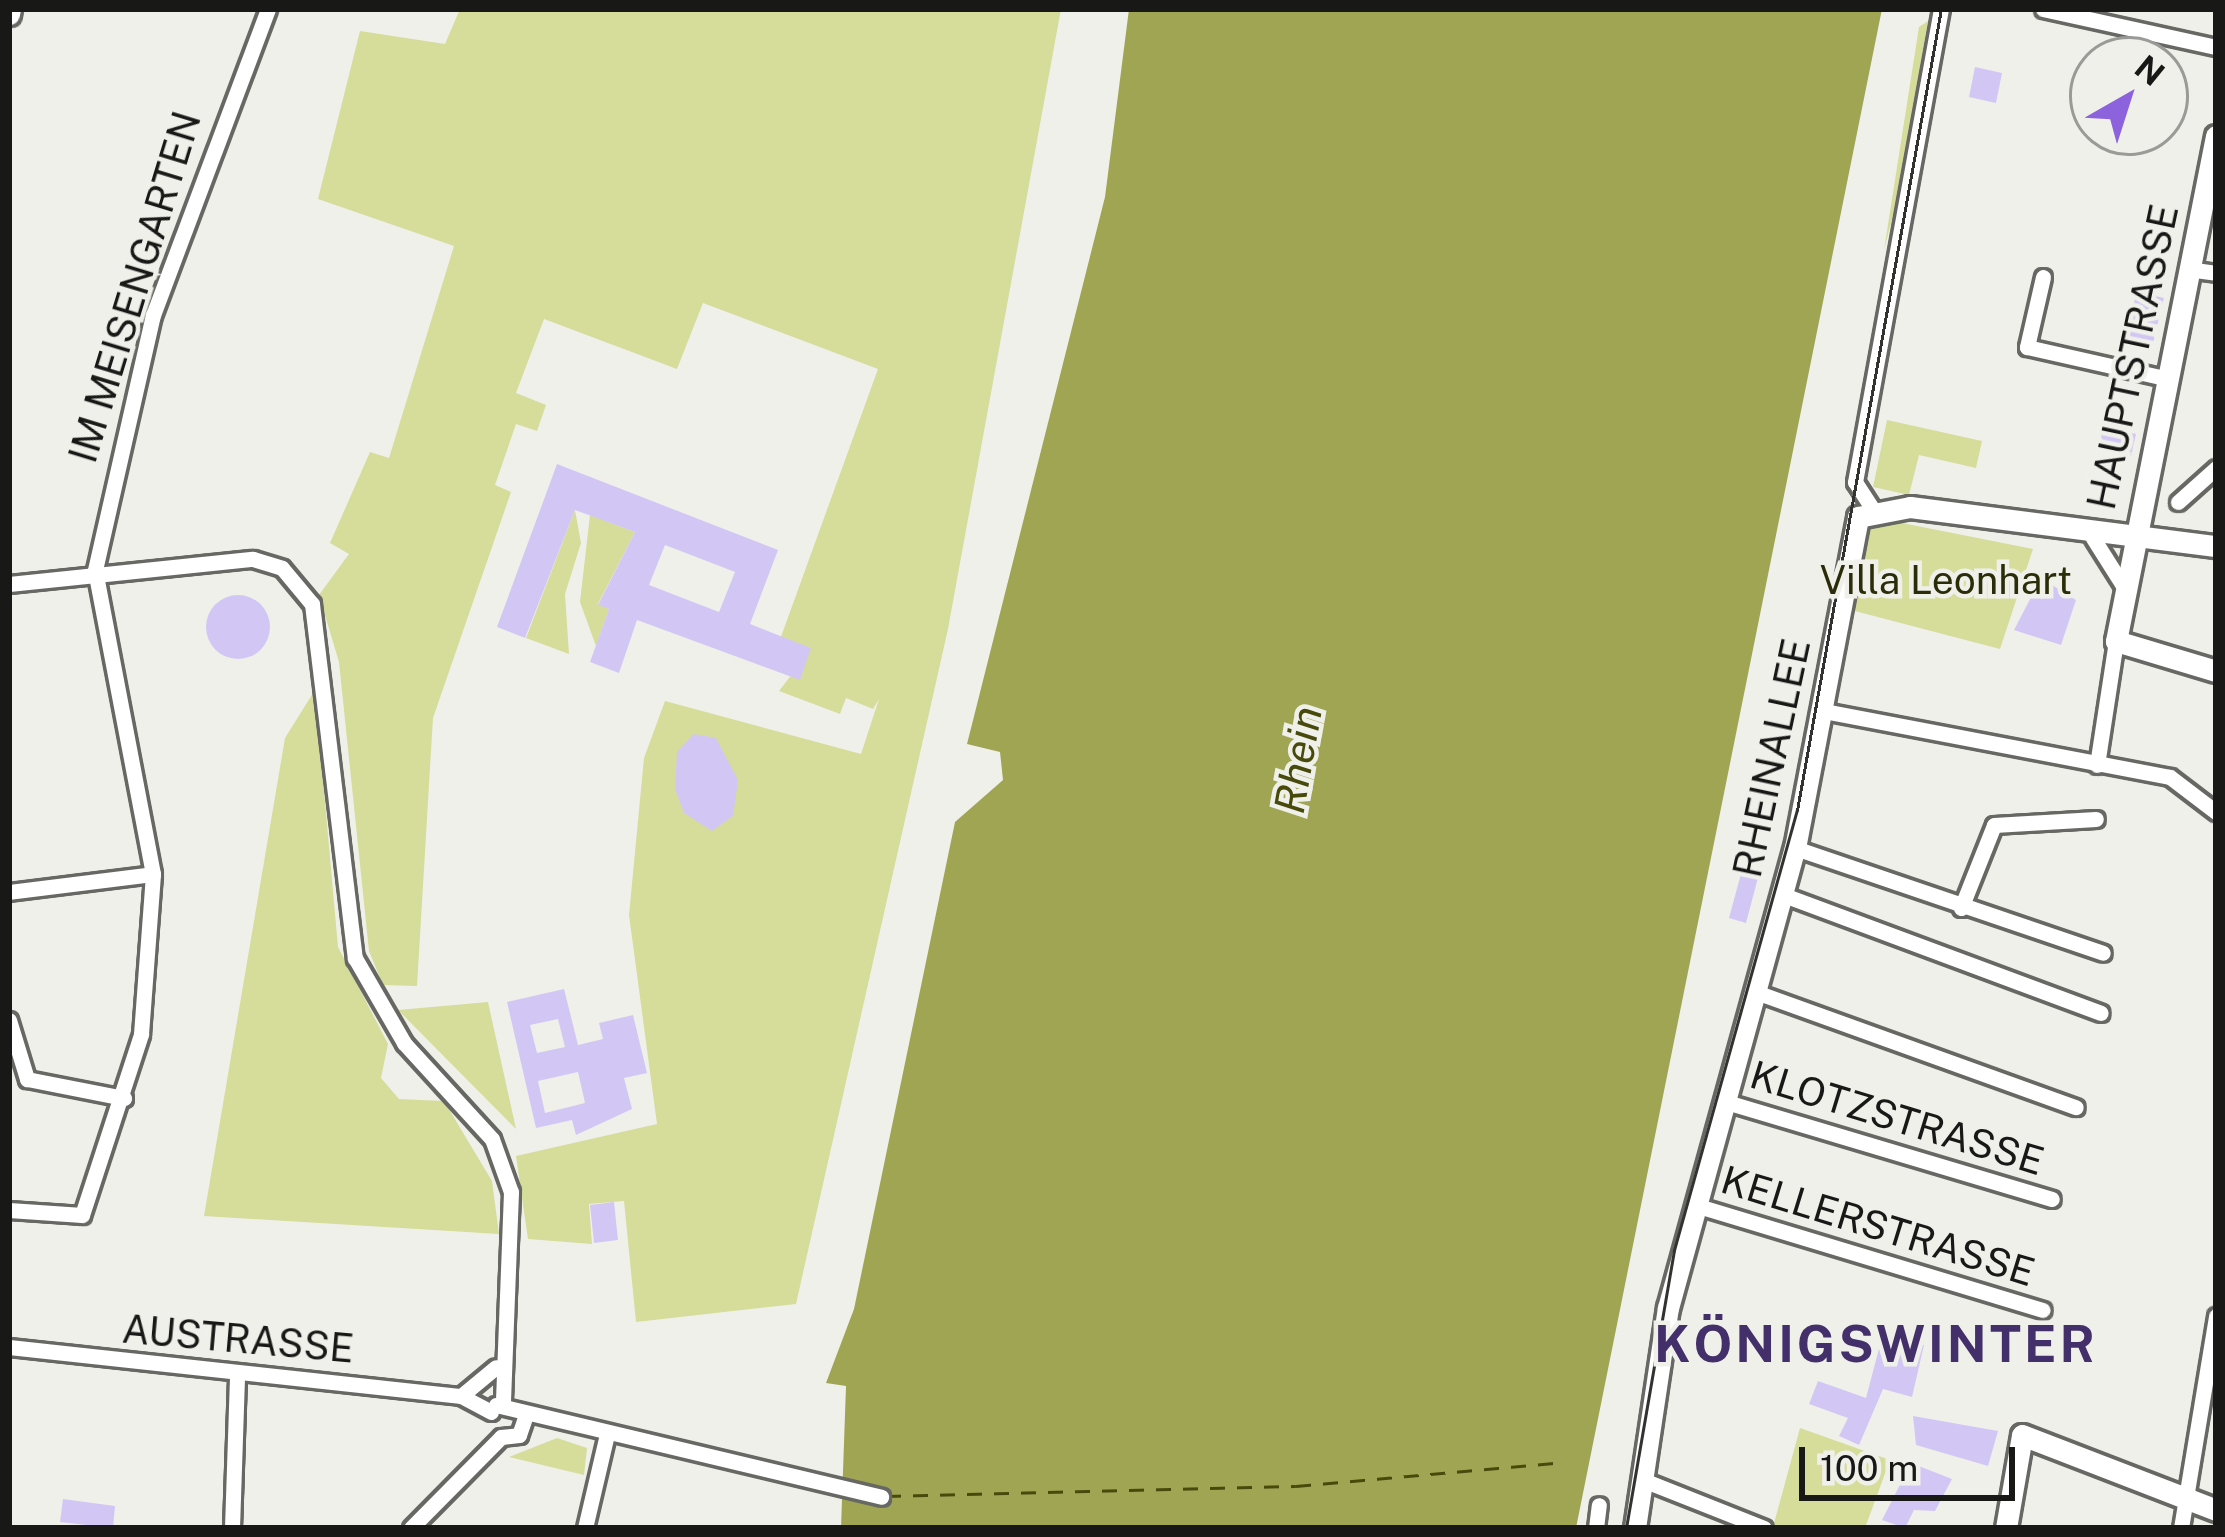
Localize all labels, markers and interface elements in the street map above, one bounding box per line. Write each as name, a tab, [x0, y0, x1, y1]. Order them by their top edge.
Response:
north arrow	[2069, 36, 2189, 156]
text: N	[2128, 47, 2172, 93]
street label: IM MEISENGARTEN	[59, 106, 211, 468]
street label: HAUPTSTRASSE	[2078, 200, 2188, 514]
park label: Villa Leonhart	[1820, 557, 2072, 603]
street label: RHEINALLEE	[1724, 635, 1820, 881]
water label: Rhein	[1264, 703, 1332, 817]
street label: KLOTZSTRASSE	[1745, 1051, 2049, 1185]
street label: KELLERSTRASSE	[1716, 1156, 2040, 1296]
street label: AUSTRASSE	[120, 1306, 356, 1372]
district label: KÖNIGSWINTER	[1654, 1313, 2098, 1375]
scale bar	[1805, 1423, 2021, 1497]
text: 100 m	[1820, 1447, 1918, 1489]

